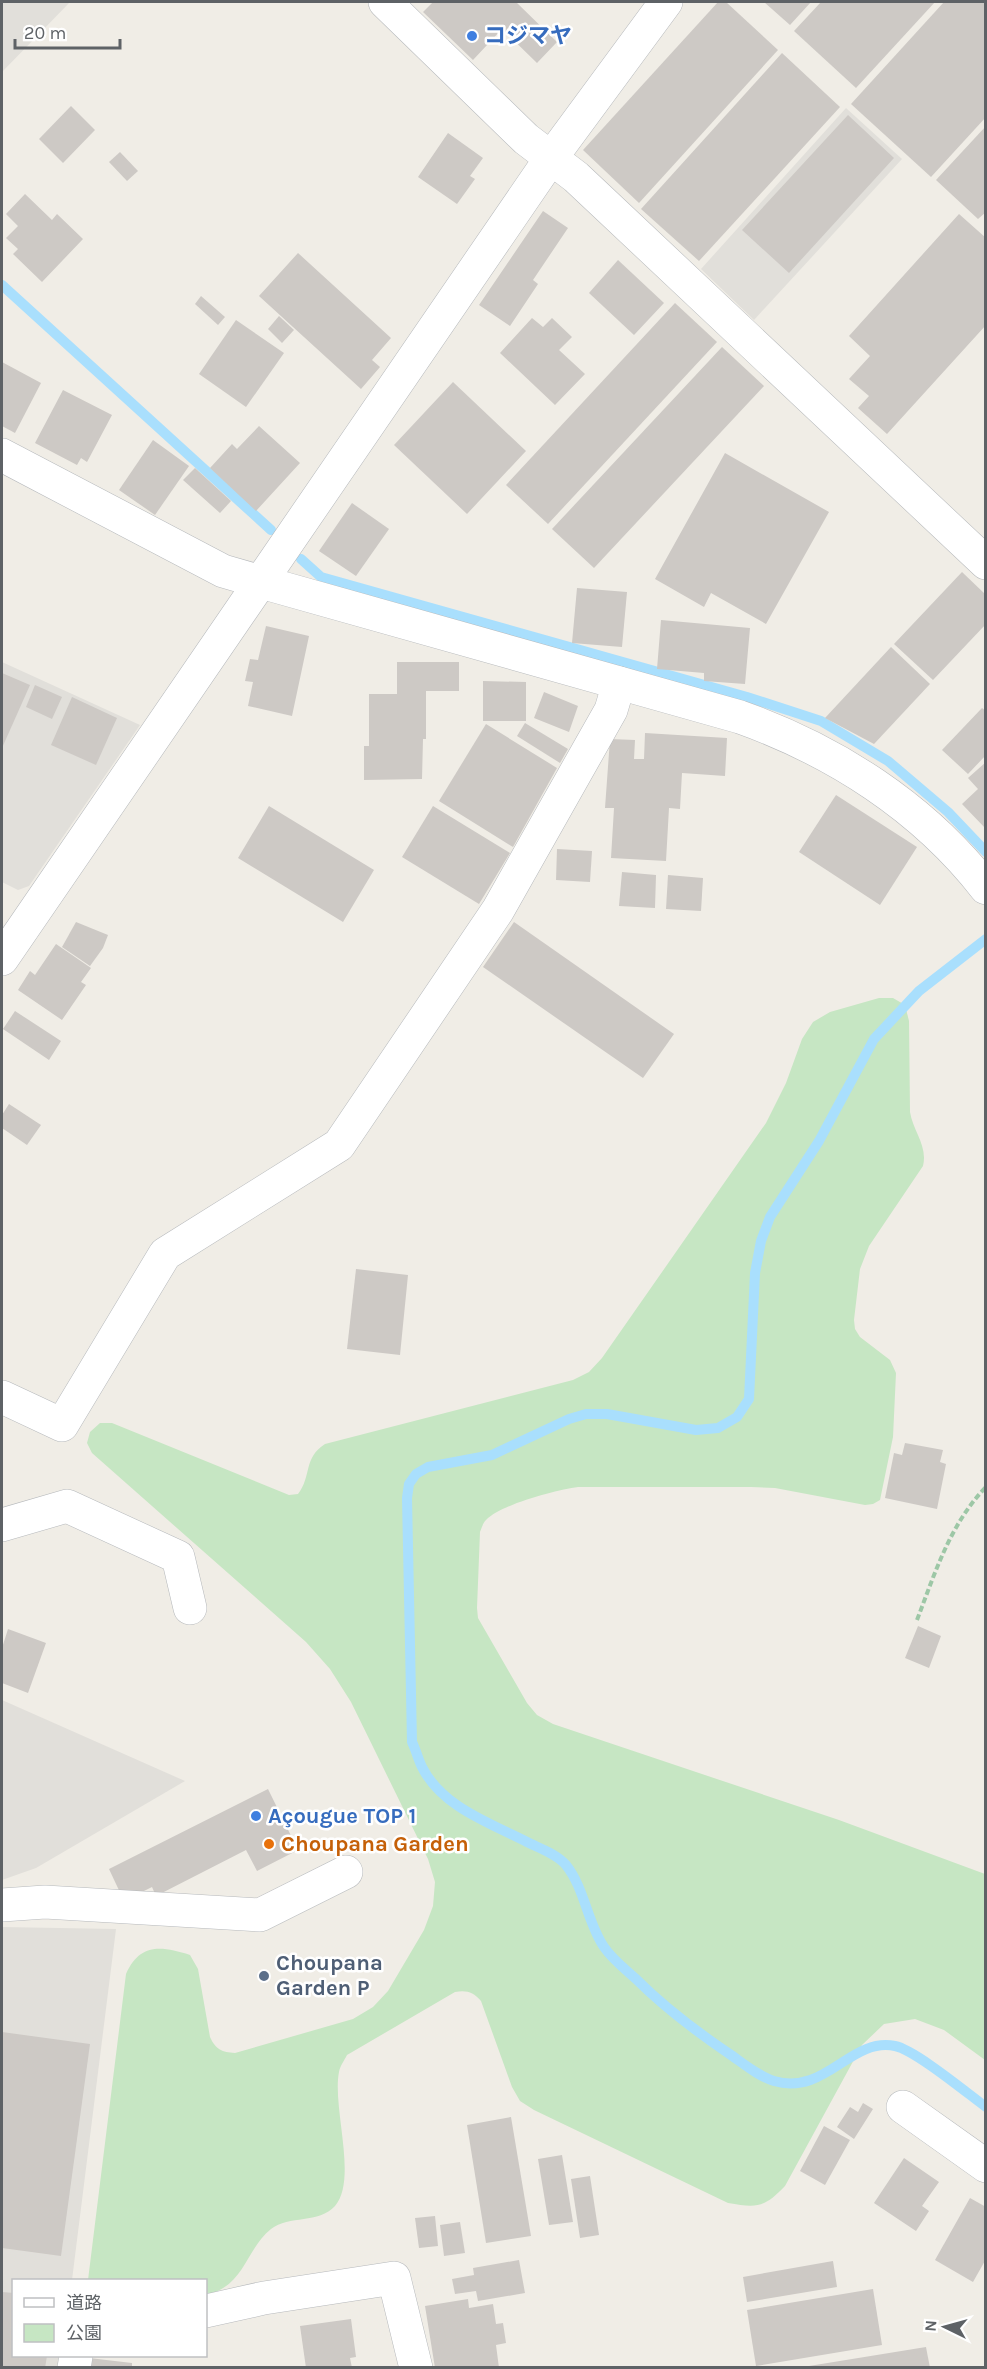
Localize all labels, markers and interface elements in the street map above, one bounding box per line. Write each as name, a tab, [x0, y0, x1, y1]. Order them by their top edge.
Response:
scale bar	[15, 12, 120, 50]
text: 20 m	[24, 22, 66, 44]
place label: コジマヤ	[484, 23, 572, 49]
marker: コジマヤ	[465, 29, 479, 43]
place label: Açougue TOP 1	[268, 1803, 416, 1829]
marker: Açougue TOP 1	[249, 1809, 263, 1823]
place label: Choupana Garden	[281, 1831, 469, 1857]
marker: Choupana Garden	[262, 1837, 276, 1851]
place label: Choupana Garden P	[276, 1950, 383, 2001]
marker: Choupana Garden P	[257, 1969, 271, 1983]
legend	[12, 2279, 207, 2357]
text: 道路	[66, 2292, 102, 2314]
north arrow	[915, 2297, 975, 2357]
text: N	[921, 2319, 941, 2332]
text: 公園	[66, 2322, 102, 2344]

